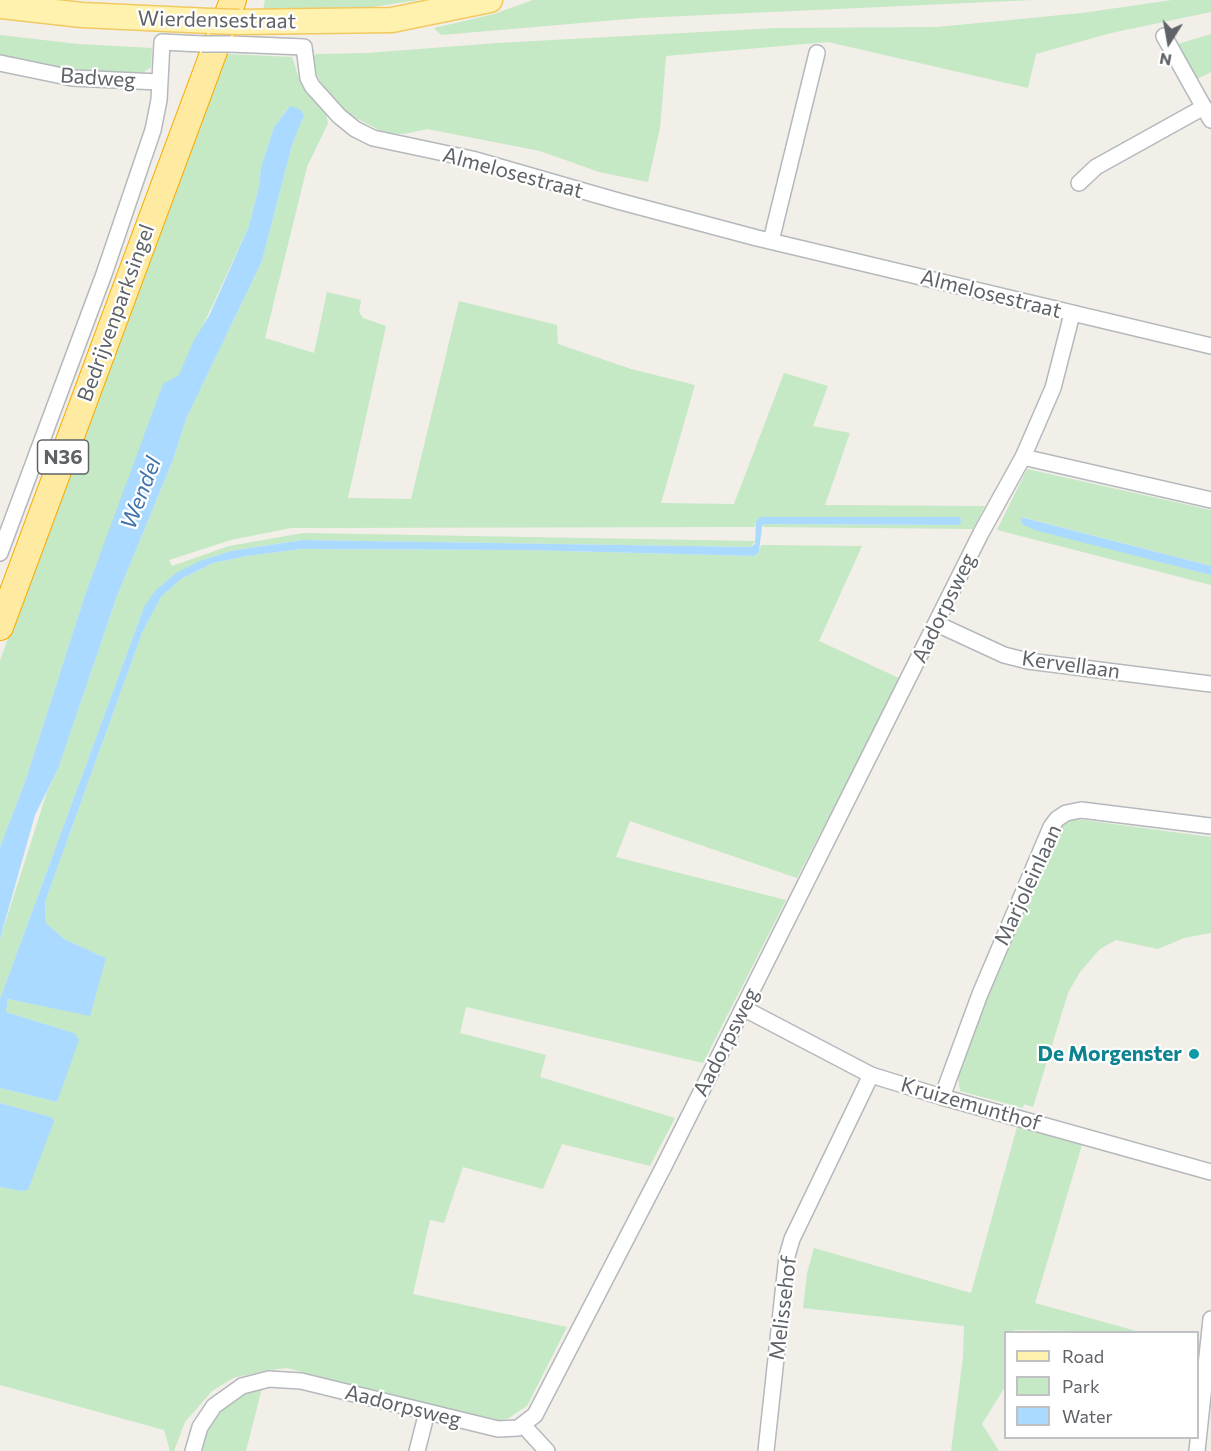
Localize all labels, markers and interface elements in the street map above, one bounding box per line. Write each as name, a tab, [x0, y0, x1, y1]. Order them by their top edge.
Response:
street label: Wierdensestraat	[137, 6, 297, 34]
north arrow	[1139, 12, 1199, 72]
text: N	[1158, 50, 1173, 71]
street label: Badweg	[59, 63, 137, 93]
street label: Almelosestraat	[440, 142, 586, 204]
street label: Bedrijvenparksingel	[72, 221, 160, 405]
street label: Almelosestraat	[918, 264, 1064, 324]
road number: N36	[38, 440, 88, 474]
water label: Wendel	[115, 453, 167, 533]
street label: Aadorpsweg	[907, 549, 981, 667]
street label: Kervellaan	[1020, 646, 1122, 684]
street label: Marjoleinlaan	[989, 821, 1067, 949]
street label: Aadorpsweg	[688, 983, 764, 1101]
place label: De Morgenster	[1038, 1041, 1182, 1067]
marker: De Morgenster	[1187, 1047, 1201, 1061]
street label: Kruizemunthof	[898, 1072, 1044, 1136]
street label: Melissehof	[764, 1254, 802, 1362]
legend	[1004, 1331, 1199, 1439]
text: Road	[1062, 1345, 1104, 1367]
text: Park	[1062, 1375, 1100, 1397]
street label: Aadorpsweg	[342, 1379, 464, 1433]
text: Water	[1062, 1405, 1113, 1427]

